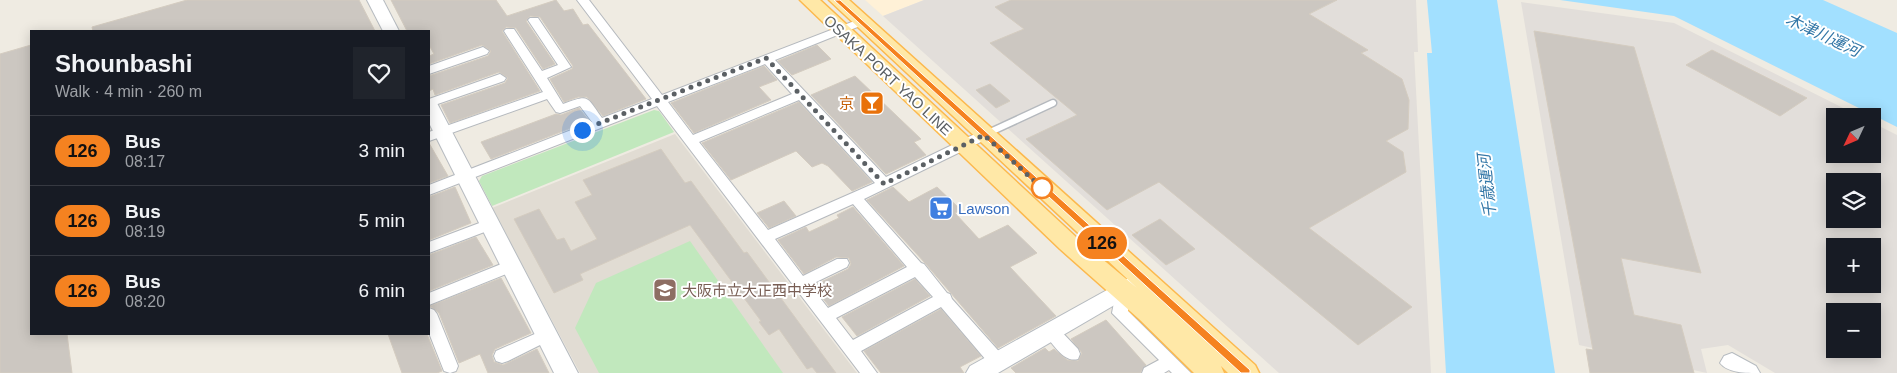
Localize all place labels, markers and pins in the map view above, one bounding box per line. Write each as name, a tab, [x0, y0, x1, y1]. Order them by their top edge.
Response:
bar icon: 京	[859, 90, 885, 116]
place label: 京	[839, 95, 854, 112]
unlabelled marker	[1031, 177, 1053, 199]
supermarket icon: Lawson	[928, 195, 954, 221]
place label: Lawson	[958, 200, 1010, 217]
school or university icon: 大阪市立大正西中学校	[652, 277, 678, 303]
place label: 大阪市立大正西中学校	[682, 282, 832, 299]

